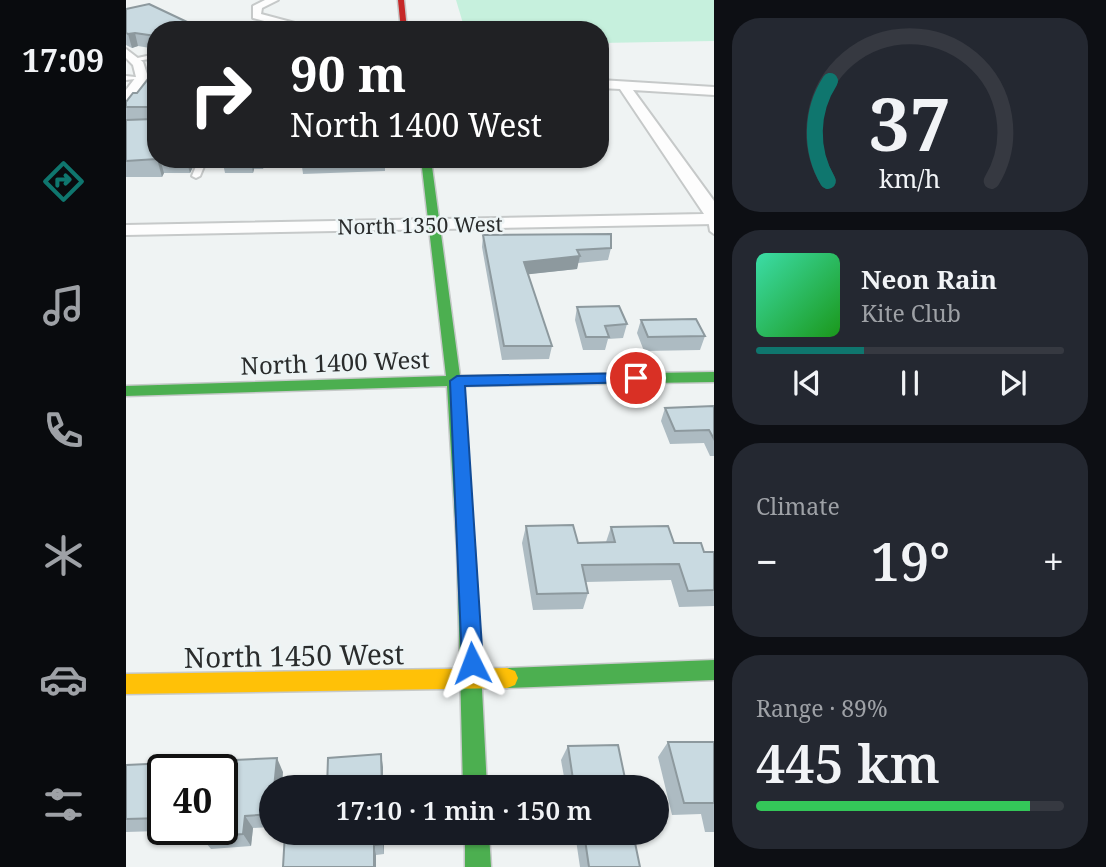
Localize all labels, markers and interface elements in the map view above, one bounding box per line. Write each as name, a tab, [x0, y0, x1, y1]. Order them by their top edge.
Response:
text: 17:09	[22, 38, 104, 81]
text: 90 m	[290, 40, 406, 106]
icon: right	[175, 49, 266, 140]
text: 37	[869, 74, 951, 173]
text: North 1400 West	[290, 103, 542, 146]
icon: directions	[39, 157, 88, 206]
text: km/h	[879, 161, 941, 195]
street label: North 1350 West	[337, 210, 503, 240]
text: Neon Rain	[861, 261, 997, 297]
icon: music	[39, 281, 88, 330]
text: Kite Club	[861, 297, 961, 329]
street label: North 1400 West	[240, 342, 430, 382]
pin	[606, 348, 666, 408]
icon: arrive	[617, 359, 655, 397]
icon: previous	[788, 364, 826, 402]
icon: pause	[891, 364, 929, 402]
icon: next	[994, 364, 1032, 402]
icon: phone	[39, 406, 88, 455]
text: Climate	[756, 490, 840, 522]
text: 19°	[871, 525, 950, 596]
icon: climate	[39, 531, 88, 580]
text: −	[756, 535, 778, 587]
text: +	[1043, 535, 1064, 587]
position arrow	[435, 626, 509, 700]
street label: North 1450 West	[183, 634, 405, 676]
icon: car	[39, 655, 88, 704]
text: Range · 89%	[756, 692, 888, 724]
text: 445 km	[756, 727, 940, 798]
speed limit sign: 40	[147, 754, 238, 845]
icon: filters	[39, 780, 88, 829]
text: 17:10 · 1 min · 150 m	[336, 792, 592, 828]

